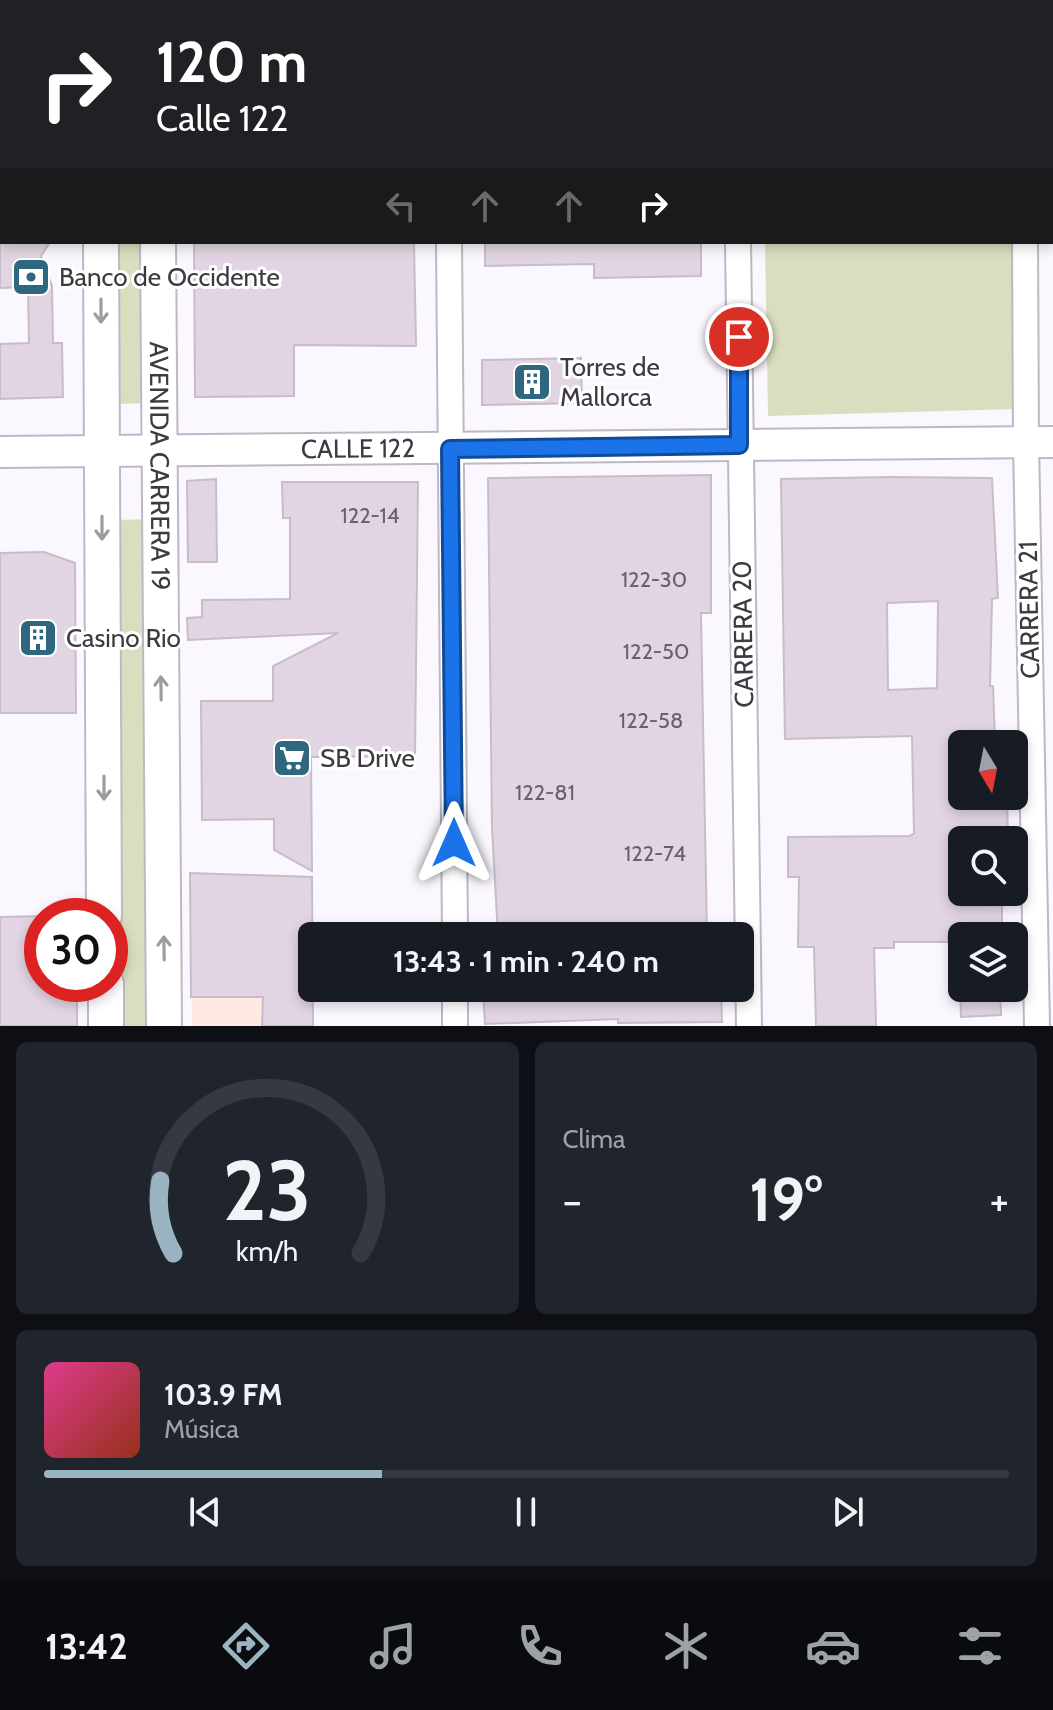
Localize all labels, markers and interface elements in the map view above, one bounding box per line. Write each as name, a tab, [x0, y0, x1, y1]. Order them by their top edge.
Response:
text: 120 m	[156, 28, 307, 96]
icon: right	[24, 32, 128, 136]
text: Calle 122	[156, 96, 288, 140]
icon: left	[379, 184, 423, 228]
icon: ahead	[463, 184, 507, 228]
icon: ahead	[547, 184, 591, 228]
icon: right	[631, 184, 675, 228]
bank icon: Banco de Occidente	[10, 256, 52, 298]
place label: Banco de Occidente	[59, 261, 280, 293]
one-way arrow	[93, 297, 109, 324]
pin	[705, 303, 773, 371]
icon: arrive	[717, 315, 761, 359]
street label: AVENIDA CARRERA 19	[143, 341, 177, 591]
place label: Torres de Mallorca	[560, 351, 660, 413]
building icon: Torres de Mallorca	[511, 361, 553, 403]
street label: CALLE 122	[301, 432, 415, 465]
house number: 122-14	[341, 502, 400, 529]
one-way arrow	[94, 514, 110, 541]
street label: CARRERA 21	[1012, 541, 1046, 679]
street label: CARRERA 20	[726, 560, 760, 708]
house number: 122-30	[621, 566, 687, 593]
building icon: Casino Rio	[17, 617, 59, 659]
place label: Casino Rio	[66, 622, 181, 654]
house number: 122-50	[623, 638, 689, 665]
one-way arrow	[154, 675, 169, 702]
house number: 122-58	[619, 707, 683, 734]
north arrow	[948, 730, 1028, 810]
map controls	[948, 730, 1028, 1002]
supermarket icon: SB Drive	[271, 737, 313, 779]
place label: SB Drive	[320, 742, 415, 774]
one-way arrow	[96, 774, 112, 801]
house number: 122-81	[515, 779, 575, 806]
position arrow	[412, 801, 496, 885]
button: search	[948, 826, 1028, 906]
house number: 122-74	[624, 840, 686, 867]
speed limit sign: 30	[24, 898, 128, 1002]
button: layers	[948, 922, 1028, 1002]
one-way arrow	[156, 935, 172, 962]
text: 13:43 · 1 min · 240 m	[393, 943, 659, 980]
text: Clima	[563, 1123, 625, 1155]
text: 23	[223, 1140, 312, 1241]
text: 19°	[749, 1163, 822, 1236]
text: −	[563, 1174, 582, 1227]
text: +	[990, 1174, 1009, 1227]
text: km/h	[236, 1233, 299, 1268]
text: 103.9 FM	[164, 1376, 283, 1413]
text: Música	[164, 1413, 239, 1445]
icon: previous	[183, 1490, 227, 1534]
icon: pause	[504, 1490, 548, 1534]
icon: next	[826, 1490, 870, 1534]
icon: directions	[218, 1618, 274, 1674]
icon: music	[365, 1618, 421, 1674]
icon: phone	[512, 1618, 568, 1674]
icon: climate	[658, 1618, 714, 1674]
icon: car	[805, 1618, 861, 1674]
icon: filters	[952, 1618, 1008, 1674]
text: 13:42	[45, 1624, 127, 1668]

